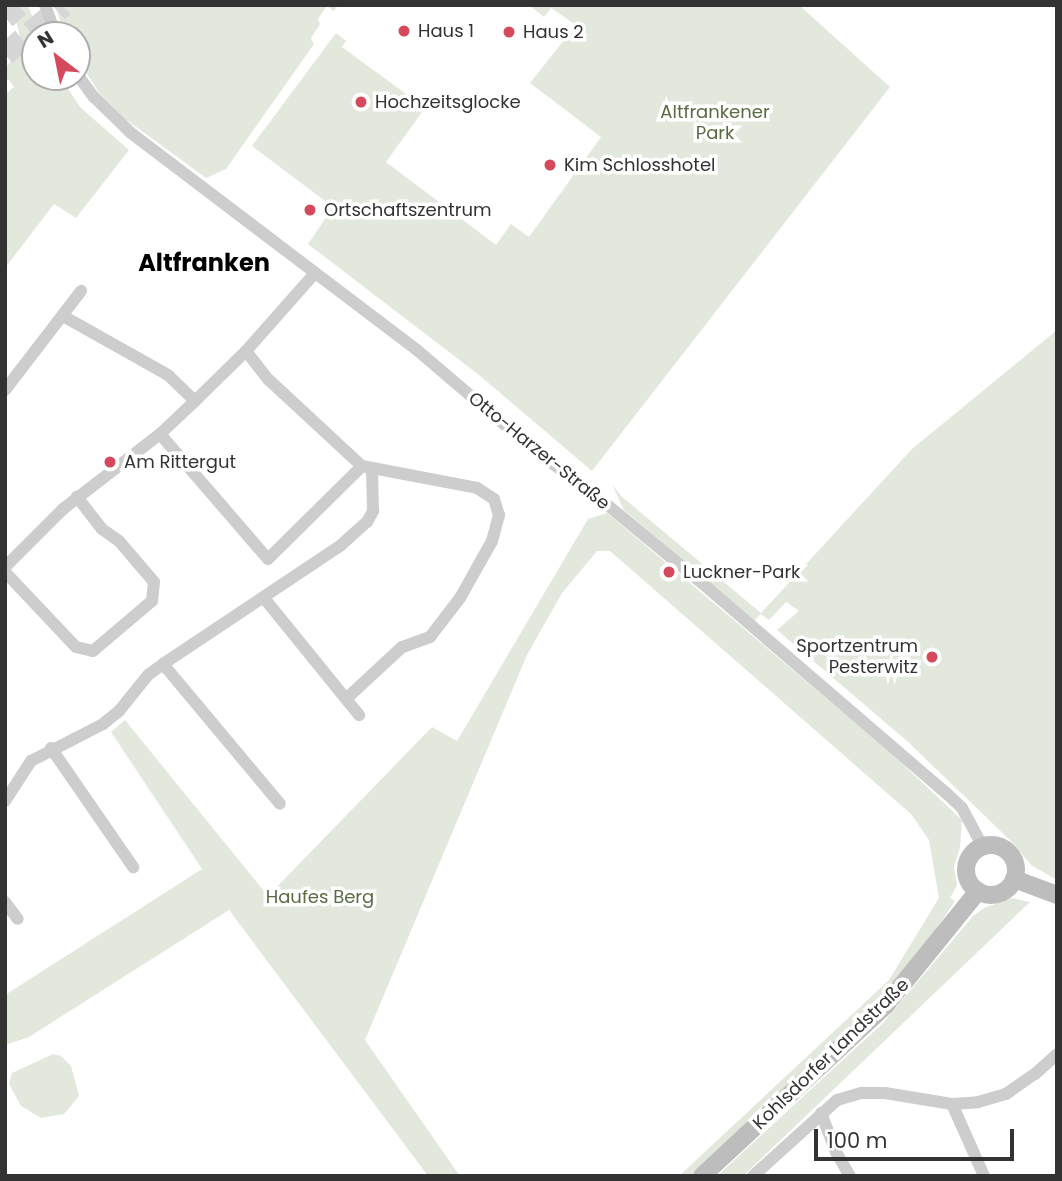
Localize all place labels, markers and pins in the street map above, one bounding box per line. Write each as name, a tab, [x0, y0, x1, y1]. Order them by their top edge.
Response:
place label: Haus 1	[418, 20, 474, 42]
place label: Haus 2	[523, 21, 584, 43]
marker: Haus 1	[396, 23, 412, 39]
marker: Haus 2	[501, 24, 517, 40]
place label: Hochzeitsglocke	[375, 91, 521, 113]
marker: Hochzeitsglocke	[353, 94, 369, 110]
place label: Kim Schlosshotel	[564, 154, 715, 176]
marker: Kim Schlosshotel	[542, 157, 558, 173]
place label: Ortschaftszentrum	[324, 199, 491, 221]
marker: Ortschaftszentrum	[302, 202, 318, 218]
place label: Am Rittergut	[124, 451, 236, 473]
marker: Am Rittergut	[102, 454, 118, 470]
place label: Luckner-Park	[683, 561, 800, 583]
marker: Luckner-Park	[661, 564, 677, 580]
place label: Sportzentrum Pesterwitz	[796, 636, 918, 678]
marker: Sportzentrum Pesterwitz	[924, 649, 940, 665]

